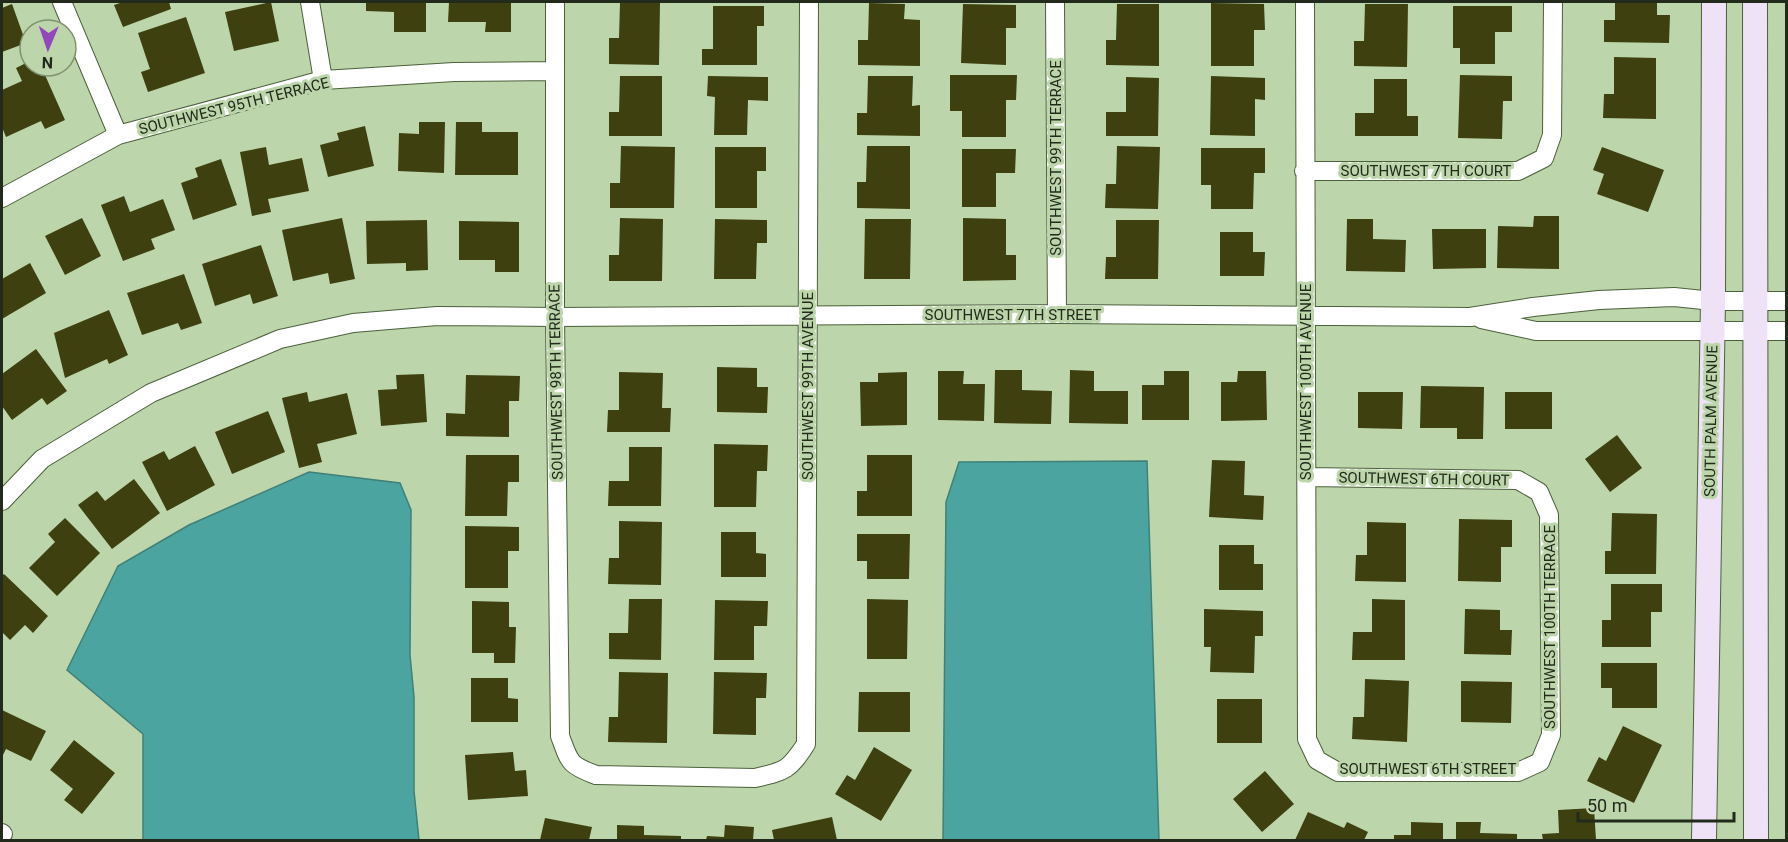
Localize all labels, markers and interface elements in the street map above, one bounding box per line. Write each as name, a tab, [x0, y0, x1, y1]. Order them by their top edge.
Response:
north arrow	[18, 18, 78, 78]
text: N	[42, 53, 53, 72]
street label: SOUTHWEST 99TH TERRACE	[1047, 60, 1065, 256]
street label: SOUTHWEST 95TH TERRACE	[137, 73, 332, 138]
street label: SOUTHWEST 7TH COURT	[1341, 162, 1512, 180]
street label: SOUTHWEST 100TH AVENUE	[1297, 283, 1315, 480]
street label: SOUTHWEST 98TH TERRACE	[545, 284, 567, 480]
street label: SOUTHWEST 99TH AVENUE	[799, 291, 817, 480]
street label: SOUTHWEST 7TH STREET	[925, 306, 1101, 324]
street label: SOUTH PALM AVENUE	[1701, 345, 1721, 497]
street label: SOUTHWEST 6TH COURT	[1338, 469, 1510, 489]
street label: SOUTHWEST 100TH TERRACE	[1541, 525, 1559, 729]
street label: SOUTHWEST 6TH STREET	[1340, 760, 1516, 778]
scale bar	[1578, 785, 1734, 823]
text: 50 m	[1587, 795, 1627, 816]

